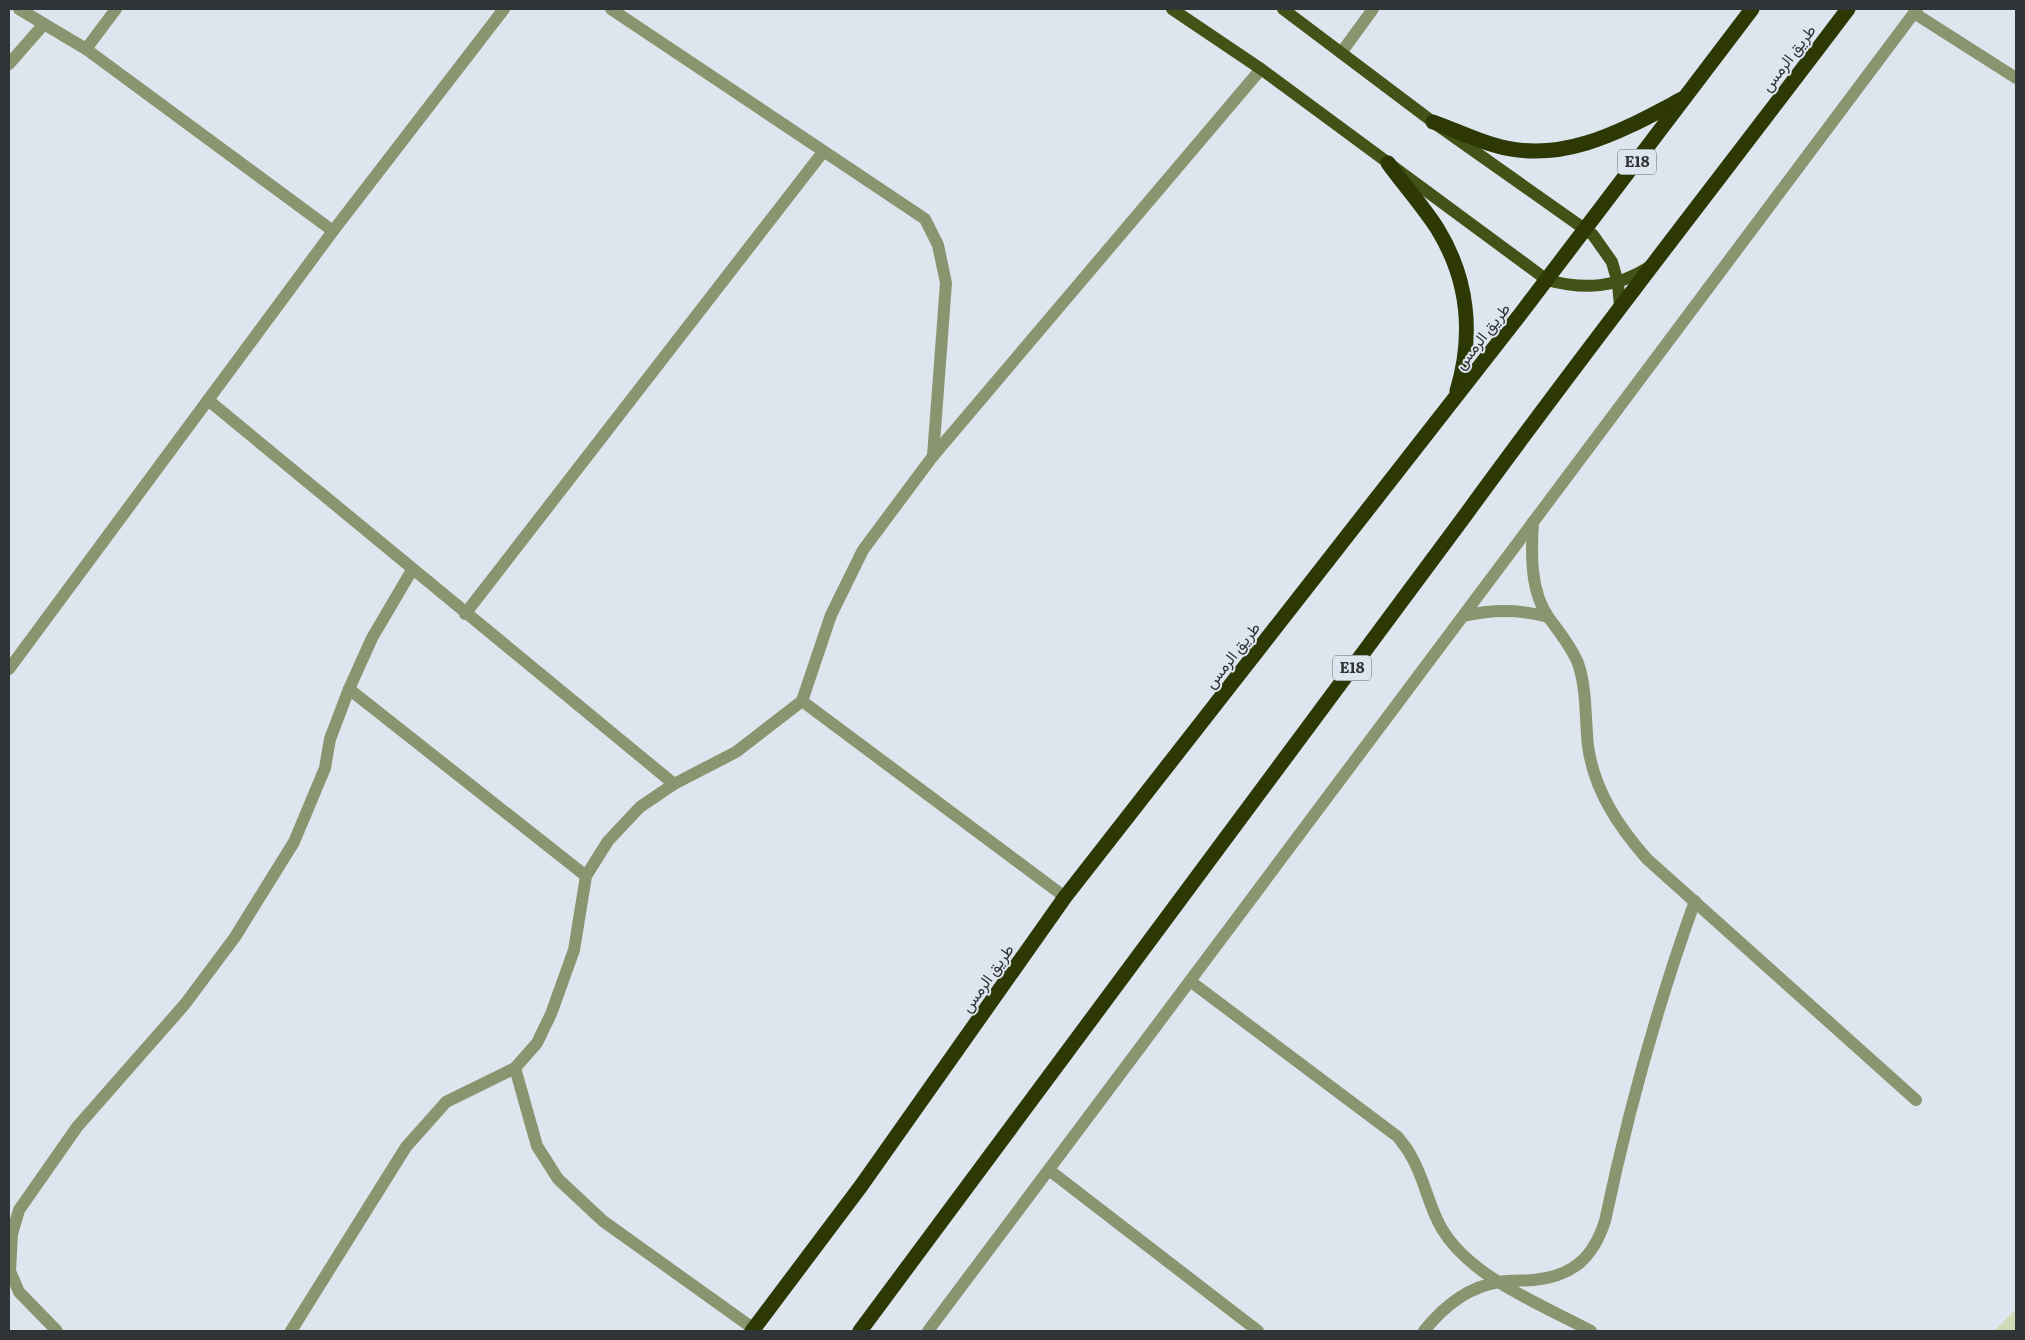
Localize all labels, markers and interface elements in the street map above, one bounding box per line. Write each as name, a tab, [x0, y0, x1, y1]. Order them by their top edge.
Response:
street label: طريق الرمس	[1754, 19, 1820, 96]
road number: E18	[1618, 150, 1656, 174]
street label: طريق الرمس	[1448, 297, 1515, 374]
street label: طريق الرمس	[1198, 616, 1265, 693]
road number: E18	[1333, 656, 1371, 680]
street label: طريق الرمس	[954, 938, 1019, 1017]

